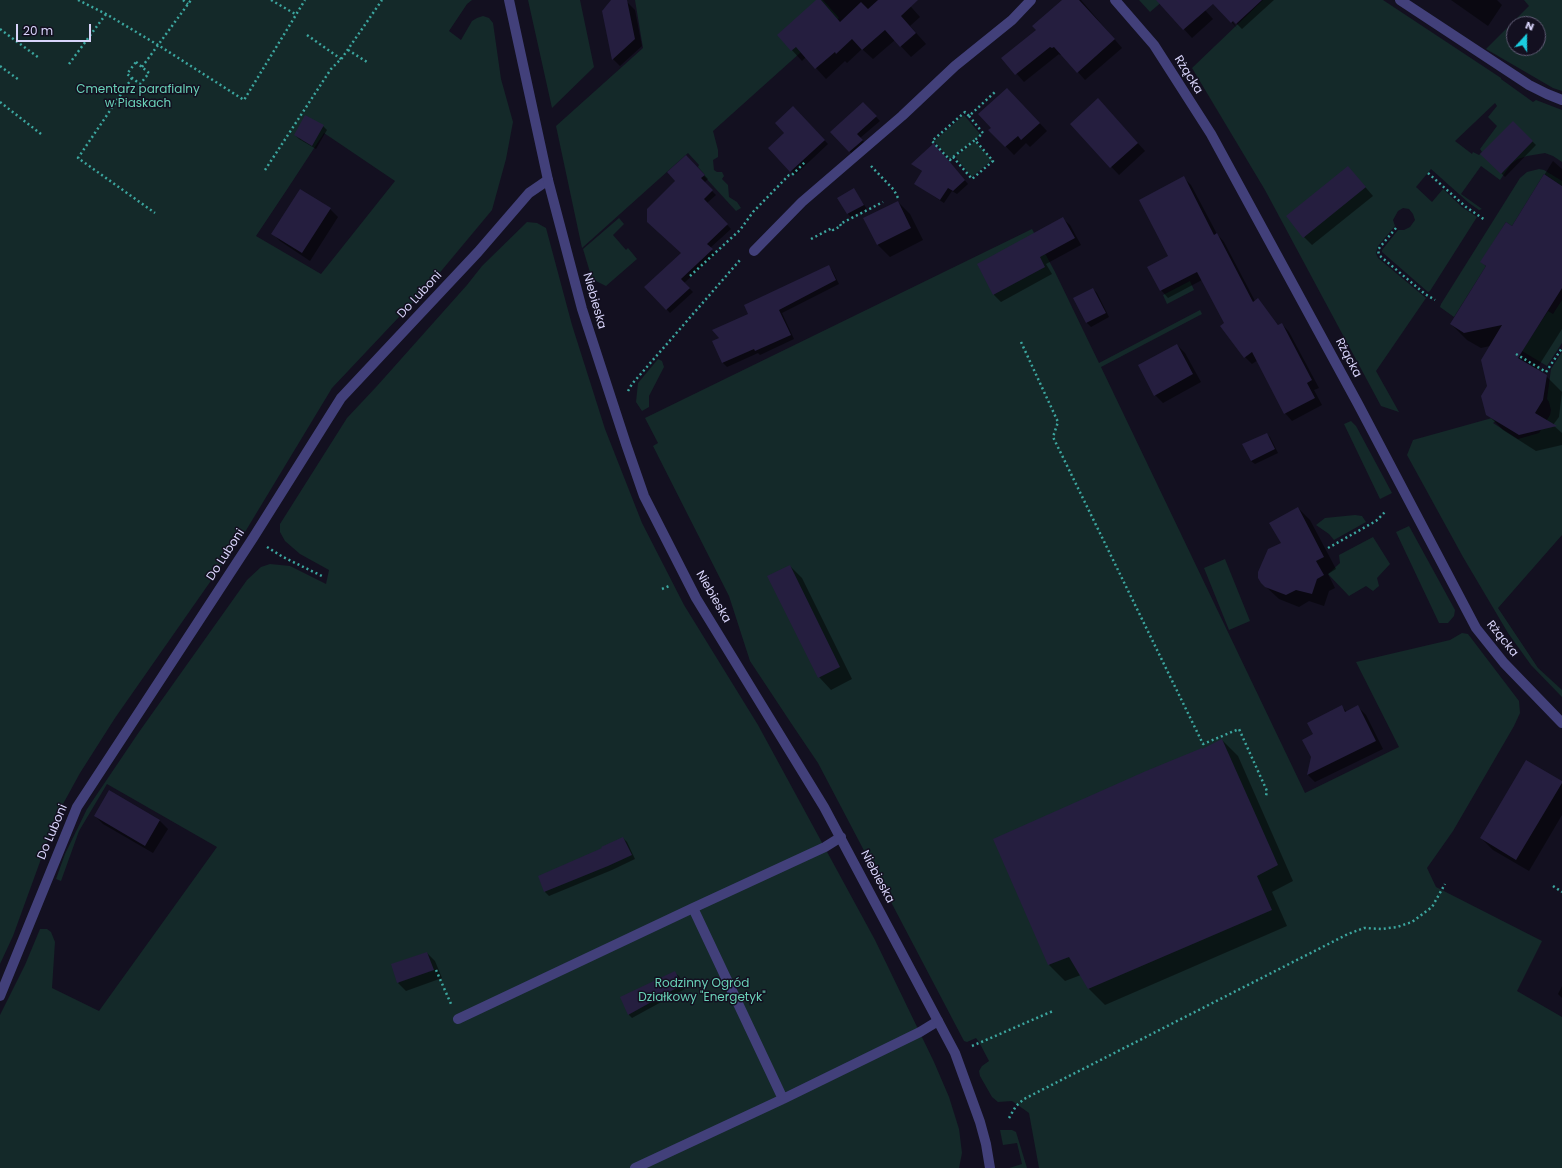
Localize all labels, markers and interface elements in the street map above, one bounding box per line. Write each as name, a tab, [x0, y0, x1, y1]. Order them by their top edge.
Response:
scale bar	[18, 16, 93, 42]
north arrow	[1506, 16, 1546, 56]
text: N	[1523, 17, 1537, 35]
text: 20 m	[23, 22, 53, 39]
street label: Rżącka	[1171, 53, 1205, 97]
park label: Cmentarz parafialny w Piaskach	[76, 83, 200, 111]
street label: Do Luboni	[395, 269, 445, 321]
street label: Niebieska	[579, 271, 609, 331]
street label: Rżącka	[1332, 336, 1364, 380]
street label: Do Luboni	[204, 526, 248, 584]
street label: Niebieska	[692, 568, 734, 626]
street label: Rżącka	[1483, 618, 1521, 660]
street label: Do Luboni	[35, 802, 71, 862]
street label: Niebieska	[857, 848, 897, 906]
park label: Rodzinny Ogród Działkowy "Energetyk"	[638, 977, 766, 1005]

